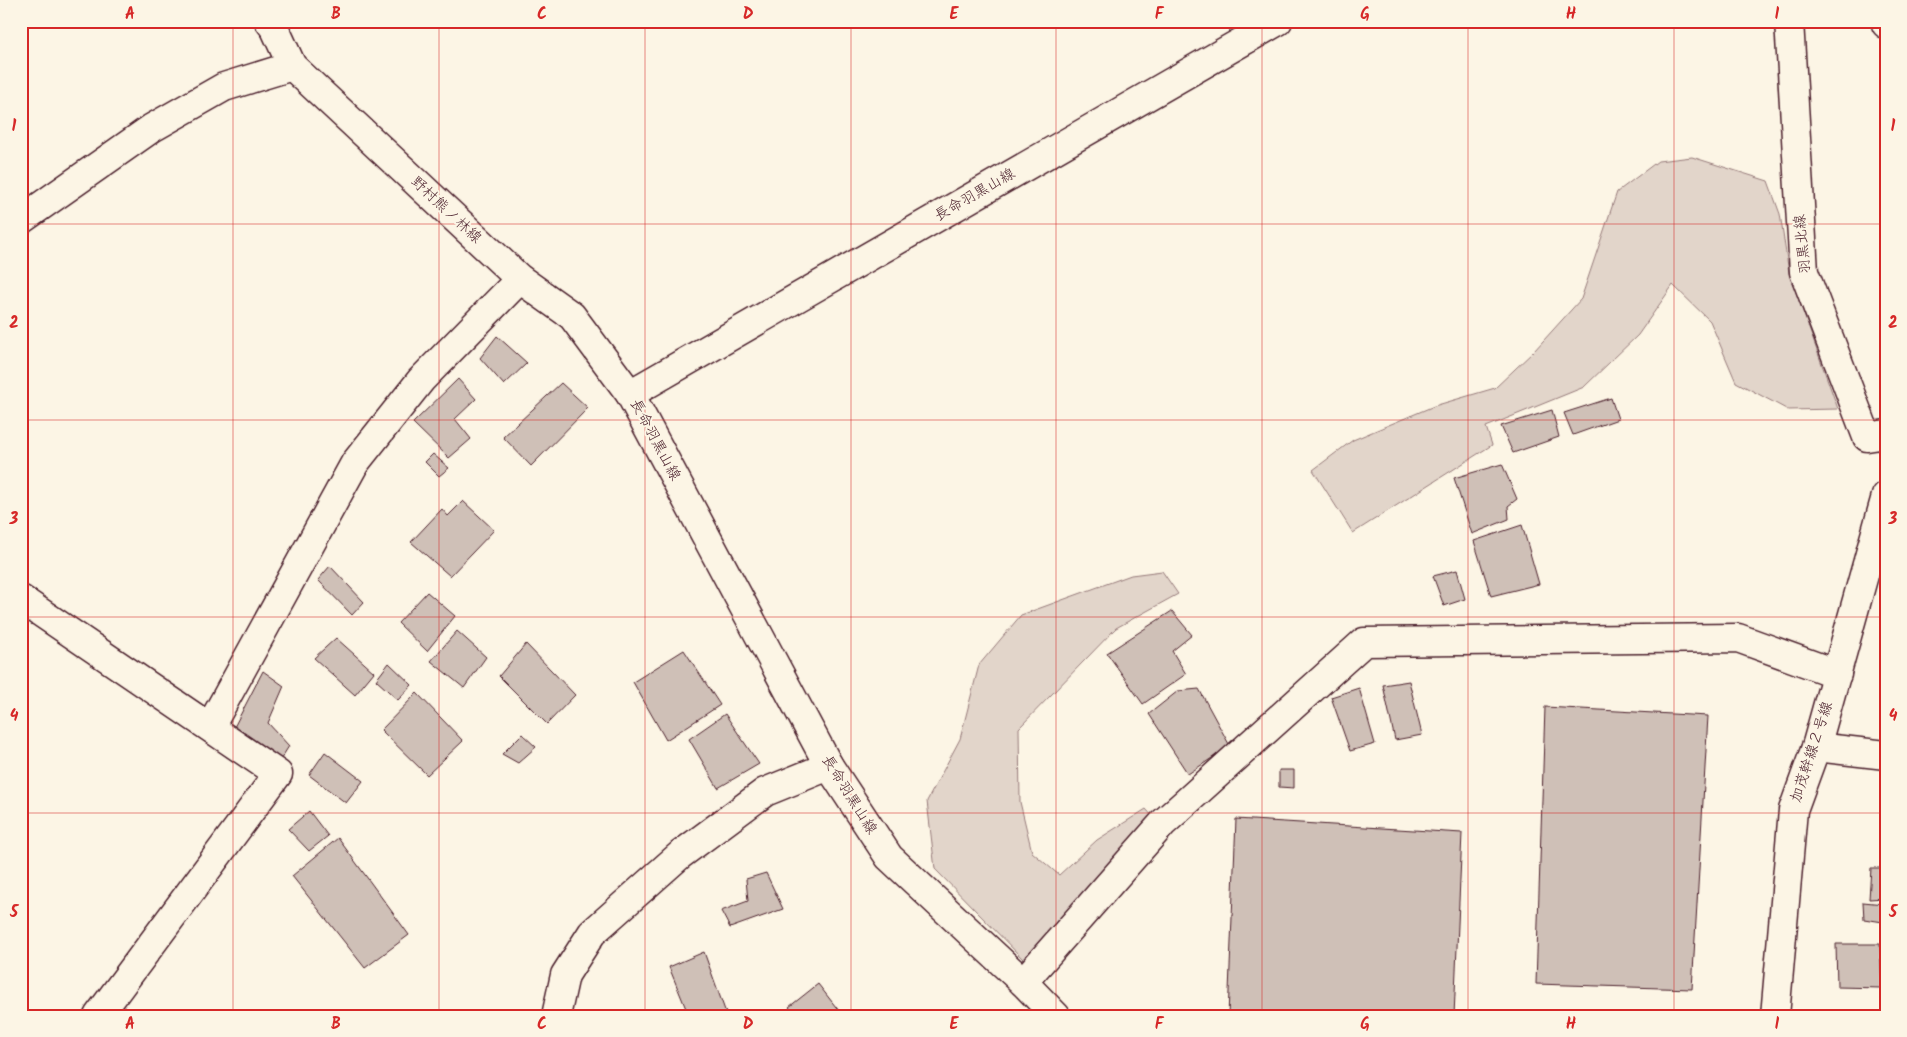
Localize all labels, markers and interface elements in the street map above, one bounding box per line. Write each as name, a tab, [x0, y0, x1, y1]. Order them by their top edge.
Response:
text: A	[125, 2, 135, 27]
text: B	[331, 2, 341, 27]
text: C	[537, 2, 547, 27]
text: D	[743, 2, 754, 27]
text: E	[950, 2, 960, 27]
text: F	[1155, 2, 1165, 27]
text: G	[1360, 2, 1370, 27]
text: H	[1566, 2, 1576, 27]
text: I	[1775, 2, 1780, 27]
text: 1	[12, 114, 17, 139]
text: 1	[1891, 114, 1896, 139]
street label: 長命羽黒山線	[930, 162, 1020, 228]
street label: 野村熊ノ林線	[405, 171, 487, 249]
street label: 羽黒北線	[1788, 213, 1818, 275]
text: 2	[9, 311, 19, 336]
text: 2	[1888, 311, 1898, 336]
street label: 長命羽黒山線	[623, 395, 687, 485]
text: 3	[9, 507, 19, 532]
text: 3	[1888, 507, 1898, 532]
street label: 加茂幹線２号線	[1784, 698, 1840, 806]
text: 4	[10, 704, 19, 729]
text: 4	[1889, 704, 1898, 729]
street label: 長命羽黒山線	[815, 750, 883, 840]
text: 5	[9, 900, 20, 925]
text: 5	[1888, 900, 1899, 925]
text: A	[125, 1012, 135, 1037]
text: B	[331, 1012, 341, 1037]
text: C	[537, 1012, 547, 1037]
text: D	[743, 1012, 754, 1037]
text: E	[950, 1012, 960, 1037]
text: F	[1155, 1012, 1165, 1037]
text: G	[1360, 1012, 1370, 1037]
text: H	[1566, 1012, 1576, 1037]
text: I	[1775, 1012, 1780, 1037]

